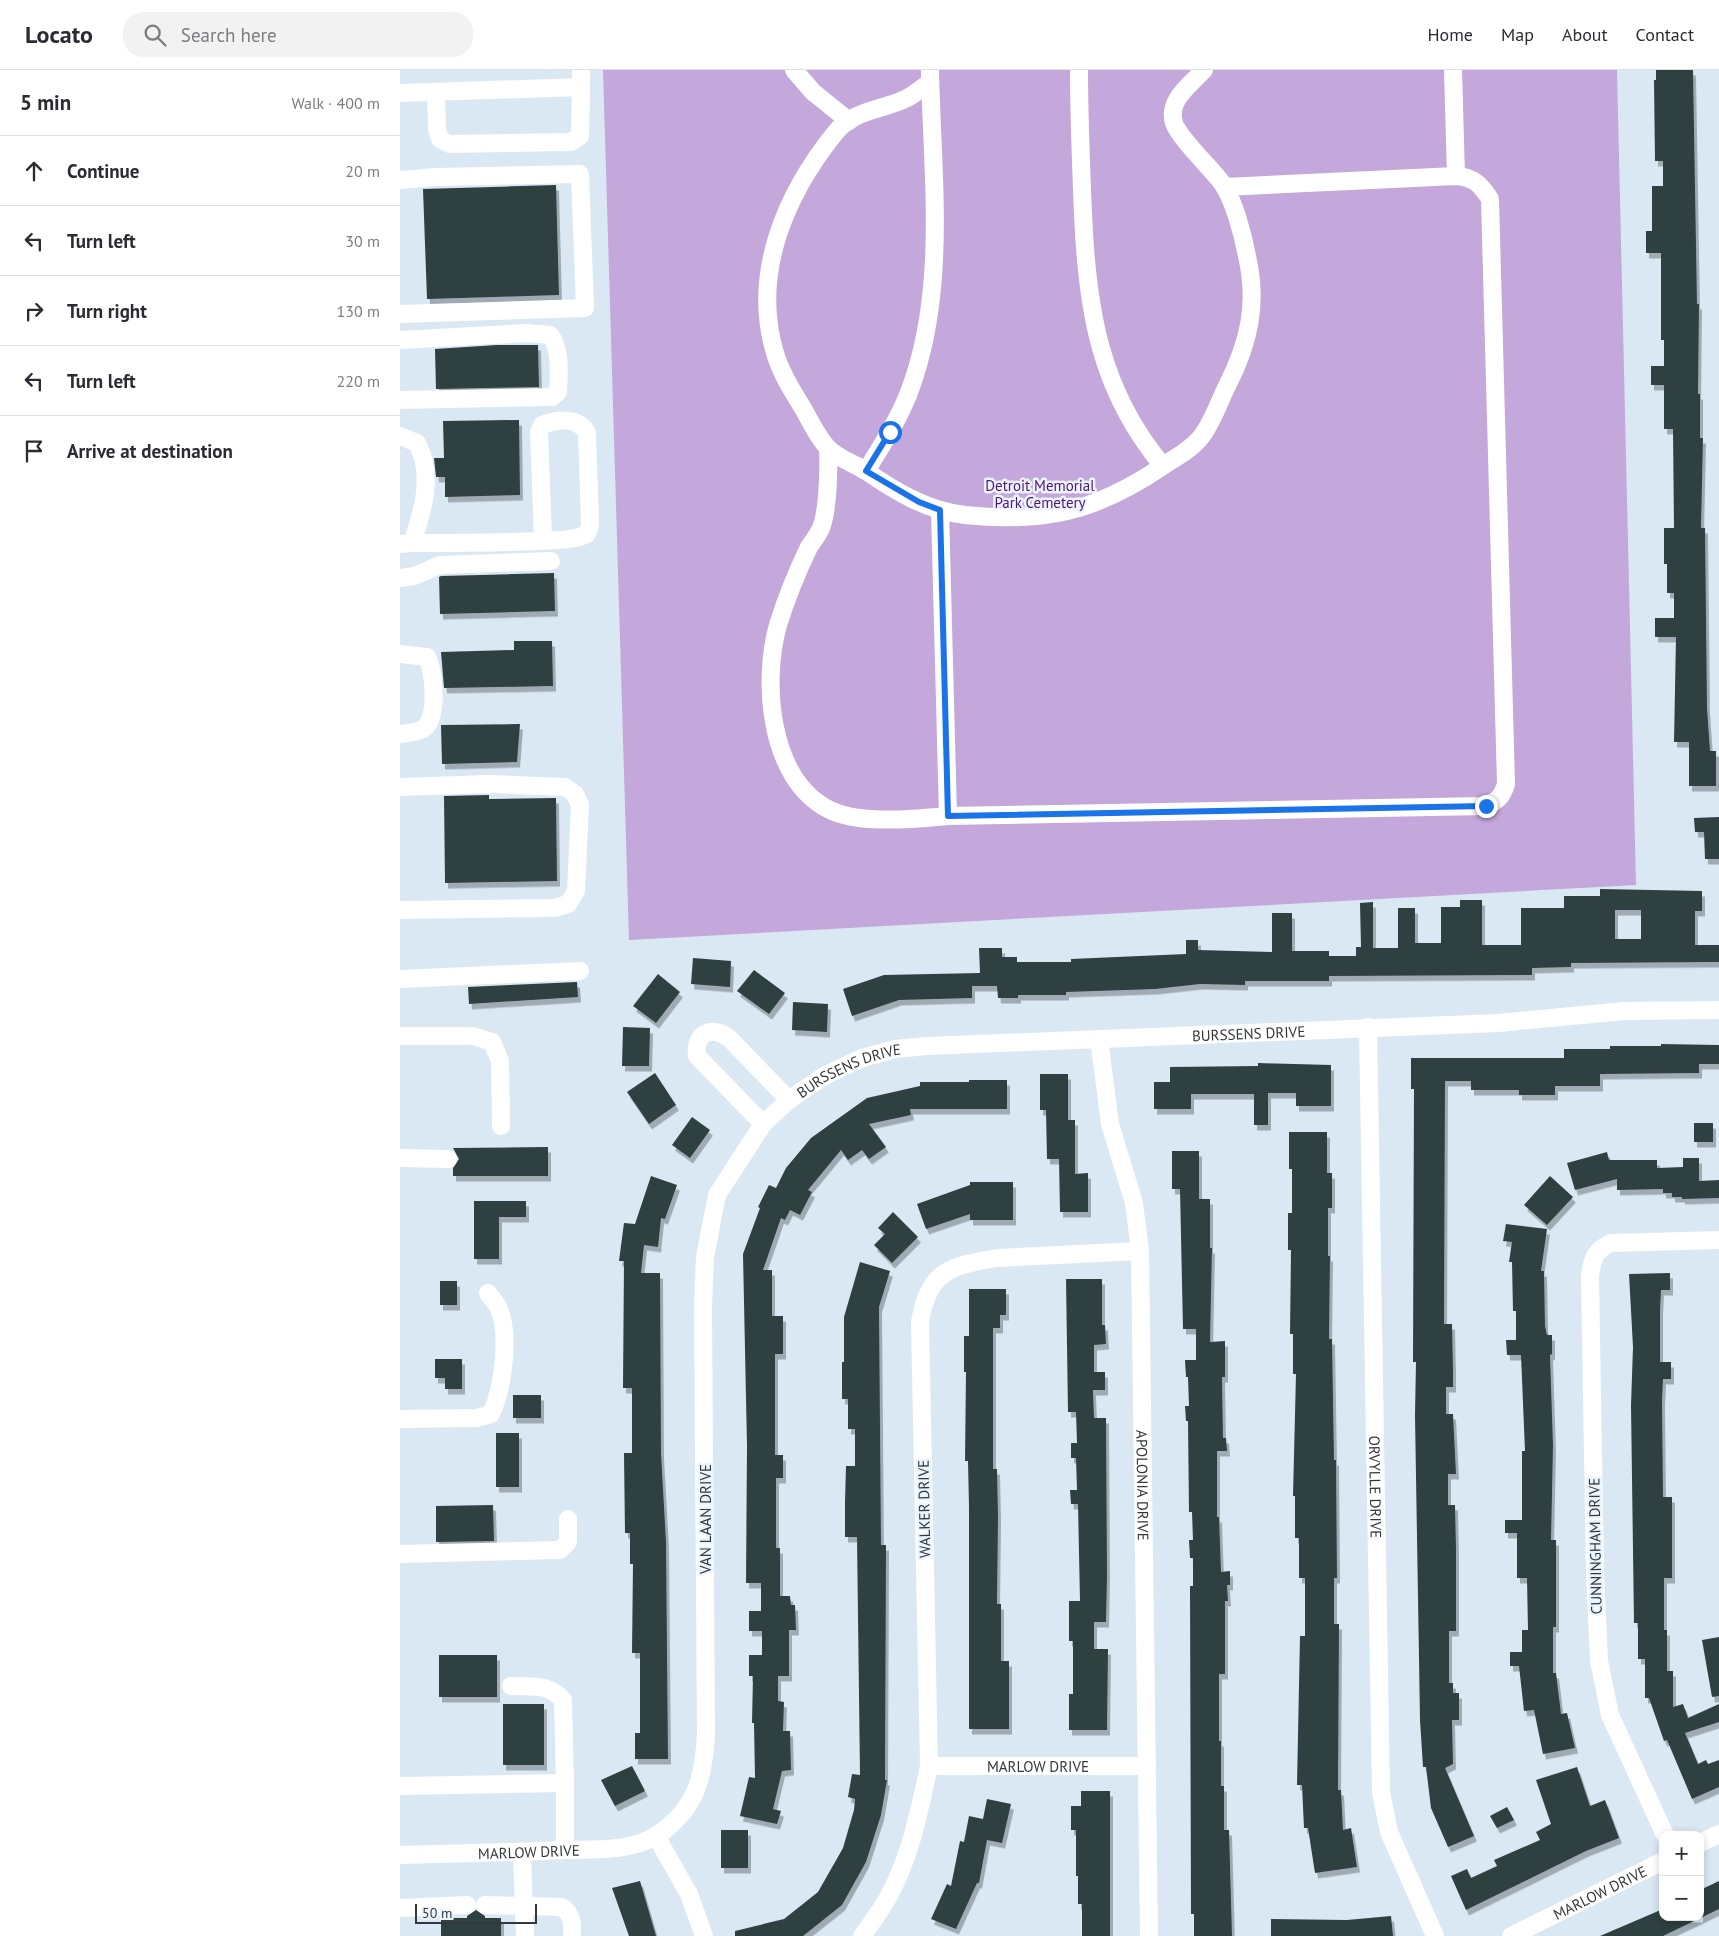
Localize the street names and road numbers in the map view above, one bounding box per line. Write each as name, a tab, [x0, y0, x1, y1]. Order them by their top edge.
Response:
street label: BURSSENS DRIVE	[1192, 1021, 1306, 1045]
street label: BURSSENS DRIVE	[793, 1039, 902, 1102]
street label: APOLONIA DRIVE	[1133, 1430, 1153, 1541]
street label: ORVYLLE DRIVE	[1365, 1435, 1386, 1538]
street label: WALKER DRIVE	[914, 1460, 934, 1558]
street label: VAN LAAN DRIVE	[696, 1464, 715, 1575]
street label: CUNNINGHAM DRIVE	[1584, 1478, 1606, 1614]
street label: MARLOW DRIVE	[987, 1757, 1089, 1776]
street label: MARLOW DRIVE	[478, 1840, 580, 1862]
street label: MARLOW DRIVE	[1550, 1861, 1650, 1923]

